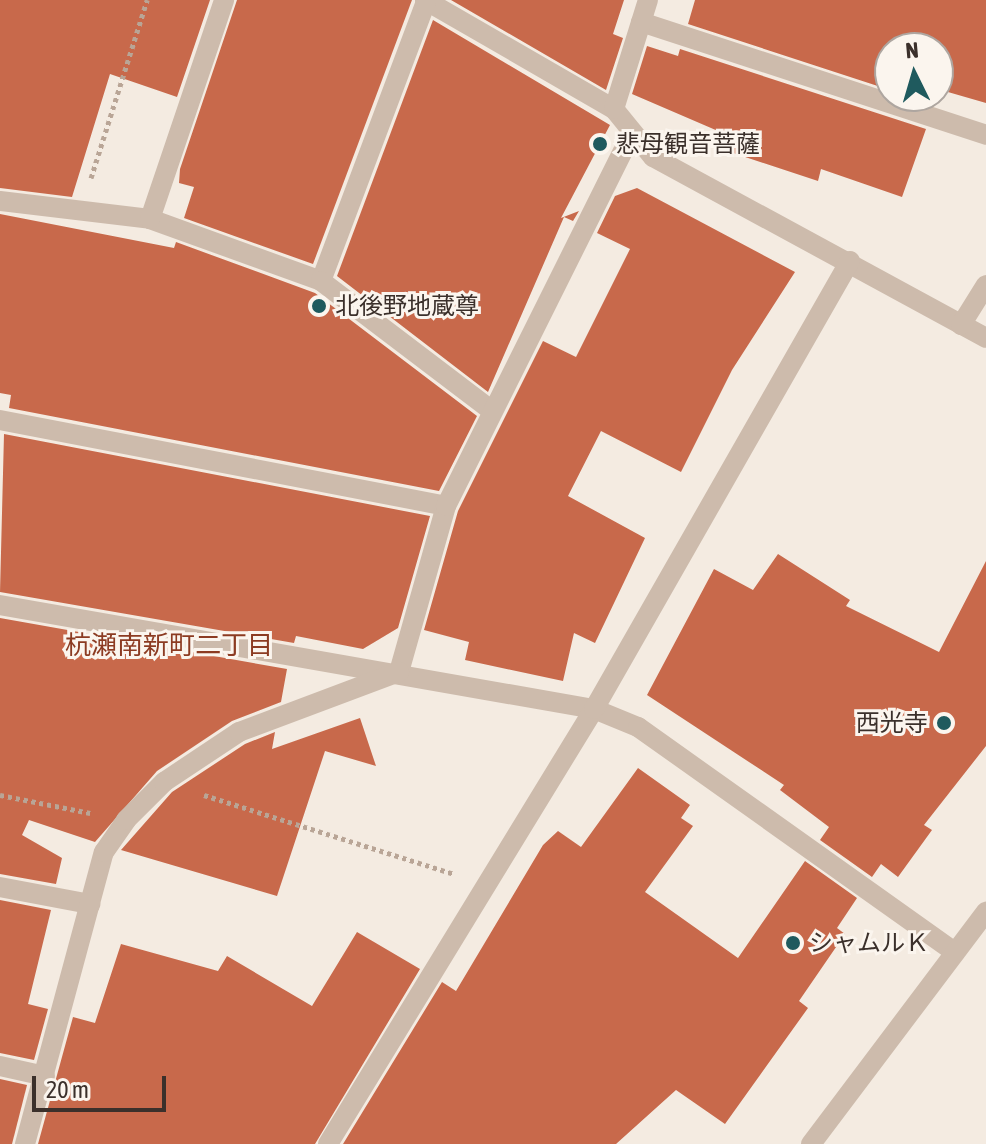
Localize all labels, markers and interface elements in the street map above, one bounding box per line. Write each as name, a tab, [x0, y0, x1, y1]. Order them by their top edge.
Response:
north arrow	[874, 32, 954, 112]
text: N	[904, 37, 920, 64]
place label: 悲母観音菩薩	[616, 130, 760, 158]
marker: 悲母観音菩薩	[591, 135, 609, 153]
place label: 北後野地蔵尊	[335, 292, 479, 320]
marker: 北後野地蔵尊	[310, 297, 328, 315]
district label: 杭瀬南新町二丁目	[65, 630, 273, 662]
place label: 西光寺	[856, 709, 928, 737]
marker: 西光寺	[935, 714, 953, 732]
place label: シャムルＫ	[809, 929, 929, 957]
marker: シャムルＫ	[784, 934, 802, 952]
scale bar	[36, 1060, 170, 1110]
text: 20 m	[46, 1076, 89, 1103]

